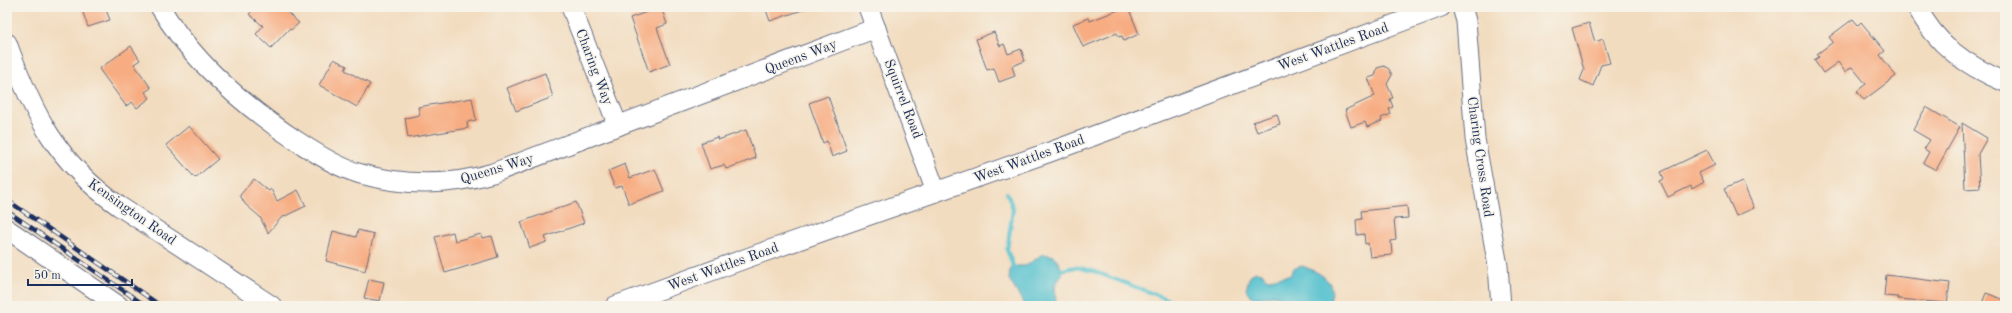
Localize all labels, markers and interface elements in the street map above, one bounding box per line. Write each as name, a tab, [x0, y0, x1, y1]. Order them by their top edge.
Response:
street label: West Wattles Road	[1276, 20, 1390, 74]
street label: Charing Way	[573, 27, 615, 108]
street label: Queens Way	[763, 37, 839, 77]
street label: Squirrel Road	[881, 57, 925, 141]
street label: Charing Cross Road	[1465, 96, 1495, 218]
street label: West Wattles Road	[972, 132, 1086, 186]
street label: Queens Way	[459, 151, 536, 187]
street label: Kensington Road	[85, 176, 179, 248]
street label: West Wattles Road	[666, 240, 780, 294]
scale bar	[28, 261, 132, 287]
text: 50 m	[34, 269, 61, 282]

